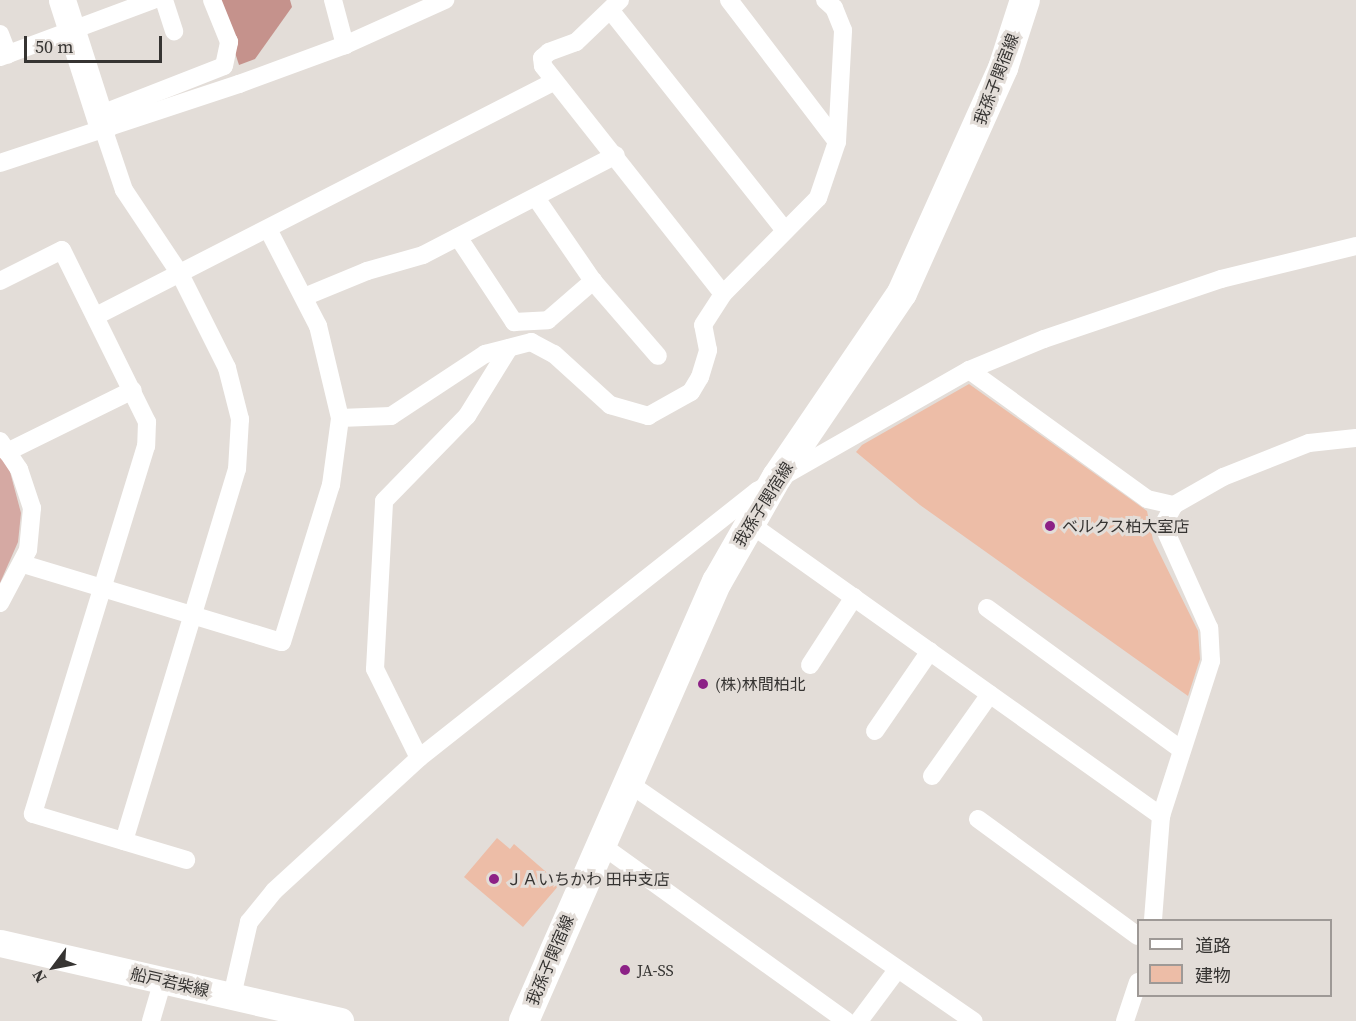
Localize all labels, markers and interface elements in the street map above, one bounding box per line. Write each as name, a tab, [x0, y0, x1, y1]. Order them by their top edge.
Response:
scale bar	[27, 24, 165, 62]
street label: 我孫子関宿線	[970, 31, 1022, 127]
text: 50 m	[35, 34, 73, 59]
street label: 我孫子関宿線	[729, 458, 797, 550]
place label: ベルクス柏大室店	[1062, 516, 1190, 536]
marker: ベルクス柏大室店	[1043, 519, 1057, 533]
place label: (株)林間柏北	[715, 674, 806, 694]
marker: (株)林間柏北	[696, 677, 710, 691]
place label: ＪＡいちかわ 田中支店	[506, 869, 670, 889]
marker: ＪＡいちかわ 田中支店	[487, 872, 501, 886]
street label: 我孫子関宿線	[522, 912, 578, 1008]
legend	[1137, 919, 1332, 997]
text: 道路	[1195, 933, 1231, 958]
north arrow	[24, 937, 84, 997]
place label: JA-SS	[637, 960, 674, 980]
marker: JA-SS	[618, 963, 632, 977]
text: 建物	[1195, 963, 1231, 988]
street label: 船戸若柴線	[129, 964, 211, 1000]
text: N	[26, 966, 51, 987]

